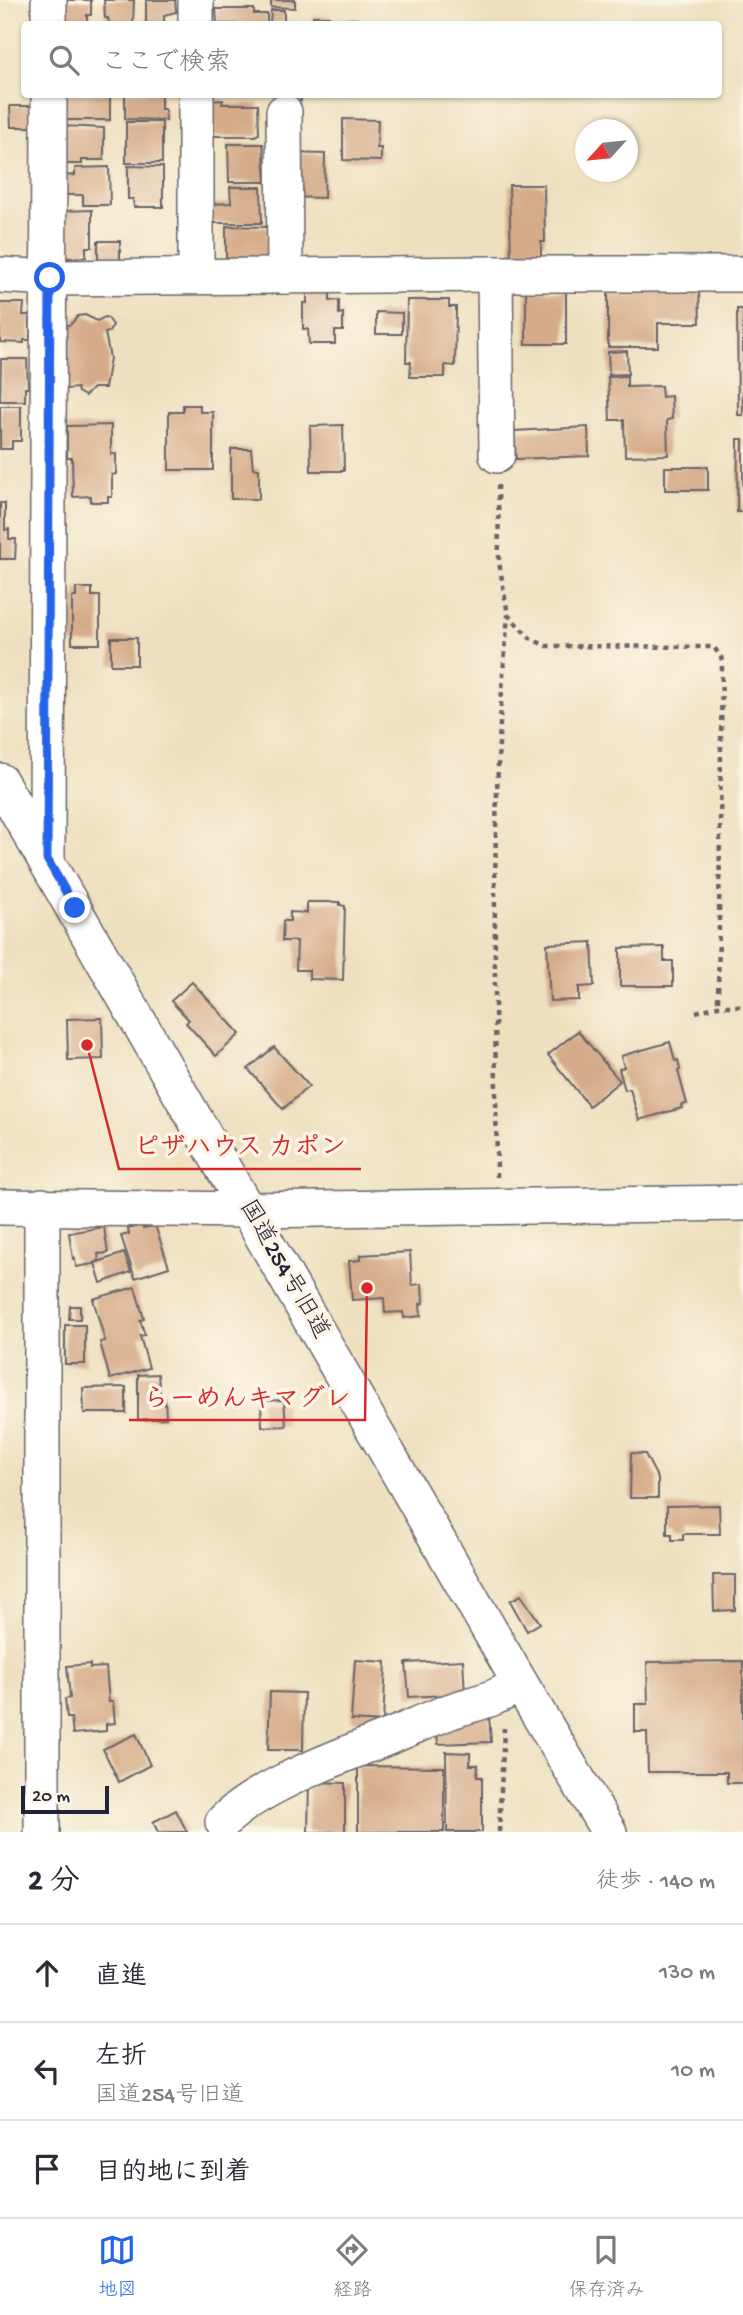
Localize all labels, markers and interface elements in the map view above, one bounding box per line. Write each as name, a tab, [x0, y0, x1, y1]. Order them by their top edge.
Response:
search box	[21, 21, 722, 98]
icon: search	[45, 41, 83, 79]
text: ここで検索	[101, 49, 231, 80]
north arrow	[575, 119, 638, 182]
route start	[34, 262, 65, 293]
route end	[59, 892, 90, 923]
callout: ピザハウス カポン	[119, 1122, 361, 1169]
text: ピザハウス カポン	[134, 1133, 346, 1165]
street label: 国道254号旧道	[232, 1195, 335, 1345]
callout: らーめんキマグレ	[129, 1373, 365, 1420]
text: らーめんキマグレ	[143, 1384, 351, 1417]
scale bar	[21, 1783, 108, 1815]
text: 20 m	[32, 1786, 70, 1809]
text: 2 分	[28, 1866, 80, 1901]
text: 徒歩 · 140 m	[596, 1869, 715, 1896]
icon: ahead	[28, 1954, 66, 1992]
text: 130 m	[659, 1960, 715, 1987]
text: 直進	[95, 1963, 147, 1994]
text: 左折	[95, 2043, 147, 2074]
icon: left	[28, 2052, 66, 2090]
text: 10 m	[671, 2058, 715, 2085]
text: 国道254号旧道	[95, 2083, 244, 2110]
icon: arrive	[28, 2150, 66, 2188]
text: 目的地に到着	[95, 2159, 251, 2190]
tab: 地図	[98, 2231, 137, 2303]
tab: 経路	[333, 2231, 372, 2303]
tab: 保存済み	[568, 2231, 645, 2303]

